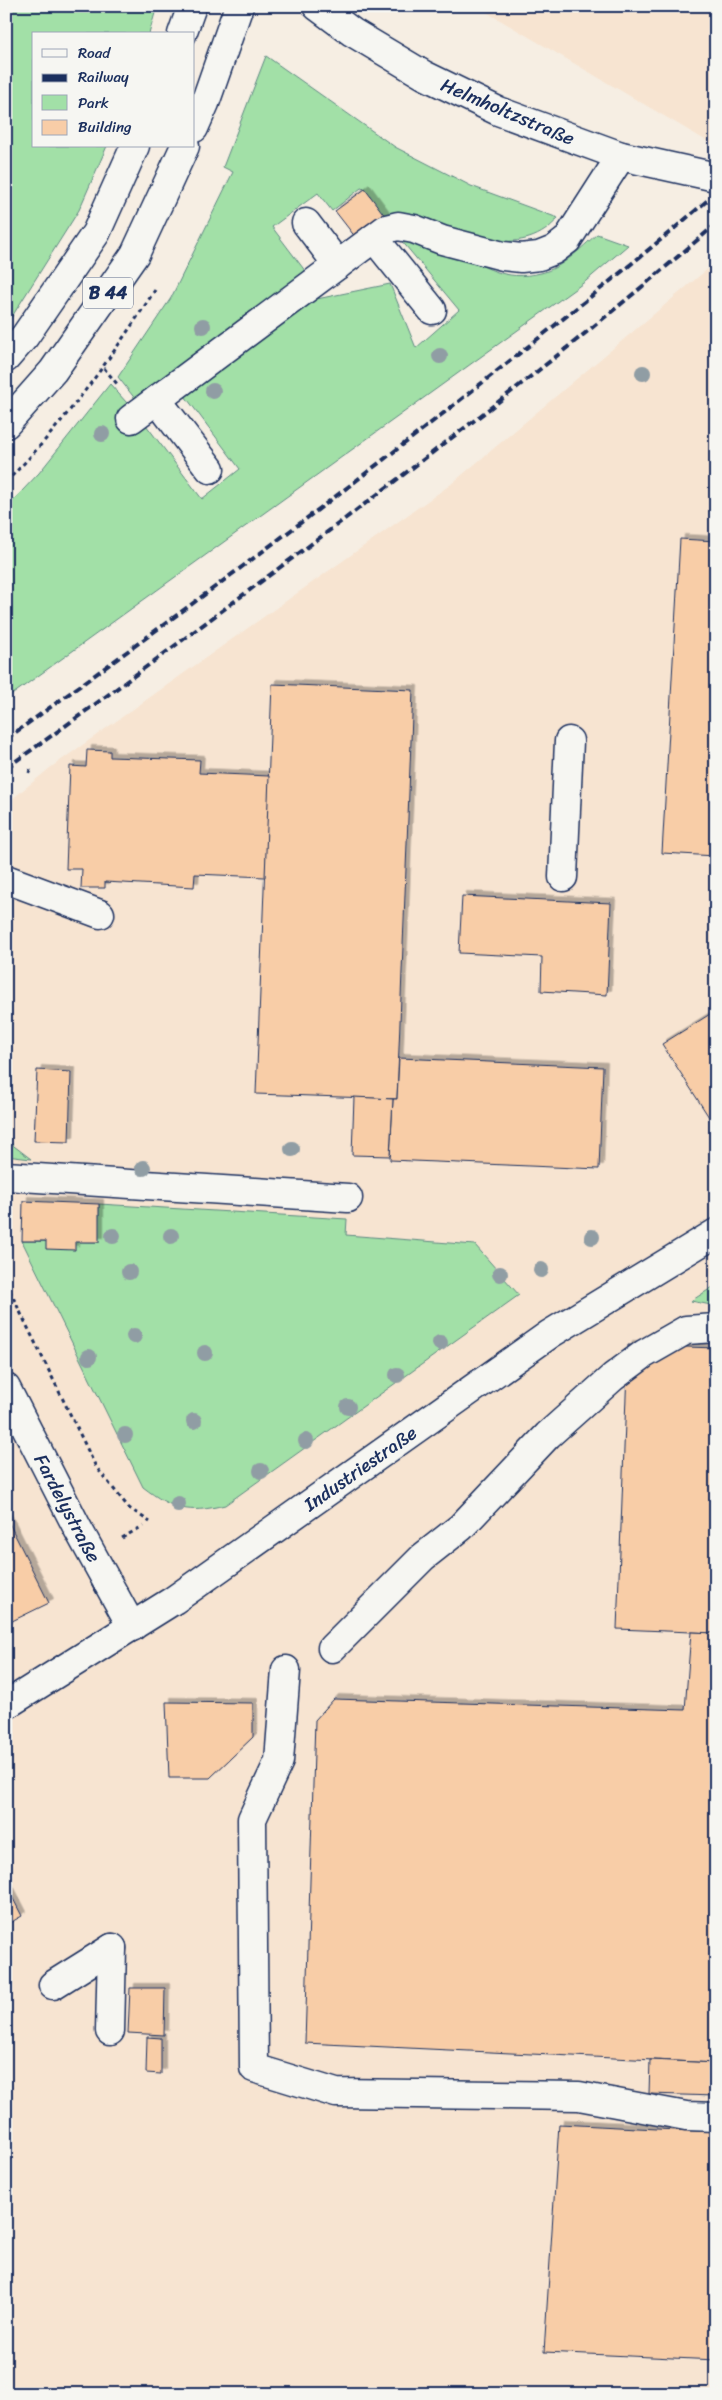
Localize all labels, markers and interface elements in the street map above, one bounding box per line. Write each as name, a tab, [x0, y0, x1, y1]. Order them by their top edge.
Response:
legend	[32, 32, 195, 148]
text: Road	[78, 40, 111, 66]
text: Railway	[78, 64, 129, 90]
street label: Helmholtzstraße	[436, 68, 580, 155]
text: Park	[78, 90, 109, 116]
text: Building	[78, 114, 132, 140]
road number: B 44	[83, 278, 133, 308]
street label: Industriestraße	[296, 1417, 424, 1521]
street label: Fardelystraße	[25, 1448, 110, 1569]

